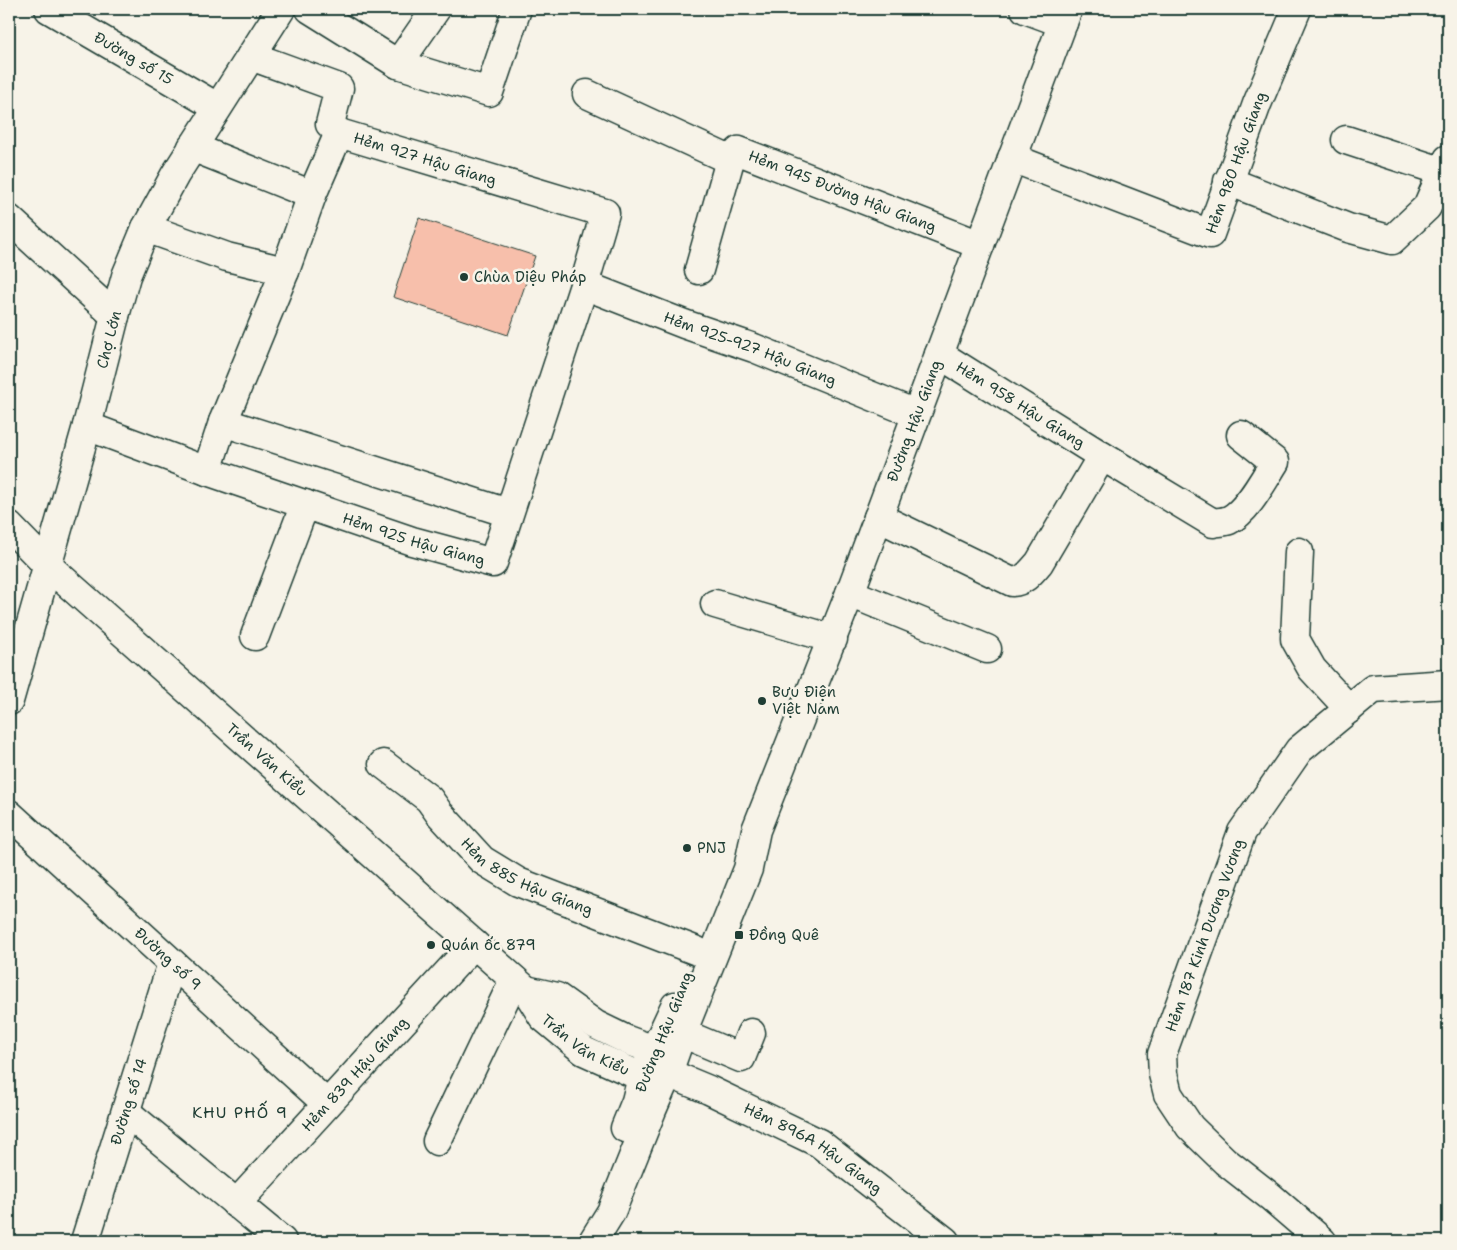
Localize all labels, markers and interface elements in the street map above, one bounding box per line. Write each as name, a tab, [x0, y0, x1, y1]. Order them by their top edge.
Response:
street label: Đường số 15	[90, 27, 177, 89]
street label: Hẻm 980 Hậu Giang	[1201, 88, 1271, 237]
street label: Hẻm 927 Hậu Giang	[351, 128, 499, 190]
street label: Hẻm 945 Đường Hậu Giang	[745, 146, 939, 237]
place label: Chùa Diệu Pháp	[474, 267, 587, 287]
marker: Chùa Diệu Pháp	[458, 271, 470, 283]
street label: Hẻm 925-927 Hậu Giang	[661, 307, 840, 391]
street label: Chợ Lớn	[92, 308, 126, 371]
street label: Đường Hậu Giang	[882, 357, 946, 485]
street label: Hẻm 958 Hậu Giang	[952, 357, 1089, 453]
street label: Hẻm 925 Hậu Giang	[340, 508, 487, 570]
place label: Bưu Điện Việt Nam	[772, 682, 840, 719]
marker: Bưu Điện Việt Nam	[756, 695, 768, 707]
street label: Trần Văn Kiểu	[222, 719, 311, 801]
street label: Hẻm 885 Hậu Giang	[456, 833, 596, 920]
street label: Hẻm 187 Kinh Dương Vương	[1161, 836, 1249, 1035]
place label: PNJ	[697, 838, 726, 858]
marker: PNJ	[681, 842, 693, 854]
street label: Đường số 9	[130, 923, 206, 995]
place label: Đồng Quê	[749, 925, 819, 945]
marker: Đồng Quê	[733, 929, 745, 941]
place label: Quán ốc 879	[441, 935, 536, 955]
marker: Quán ốc 879	[425, 939, 437, 951]
street label: Đường Hậu Giang	[631, 969, 697, 1095]
street label: Trần Văn Kiểu	[537, 1010, 633, 1080]
street label: Hẻm 839 Hậu Giang	[297, 1013, 412, 1136]
street label: Đường số 14	[106, 1056, 152, 1147]
street label: Hẻm 896A Hậu Giang	[740, 1098, 886, 1198]
district label: KHU PHỐ 9	[192, 1100, 288, 1123]

